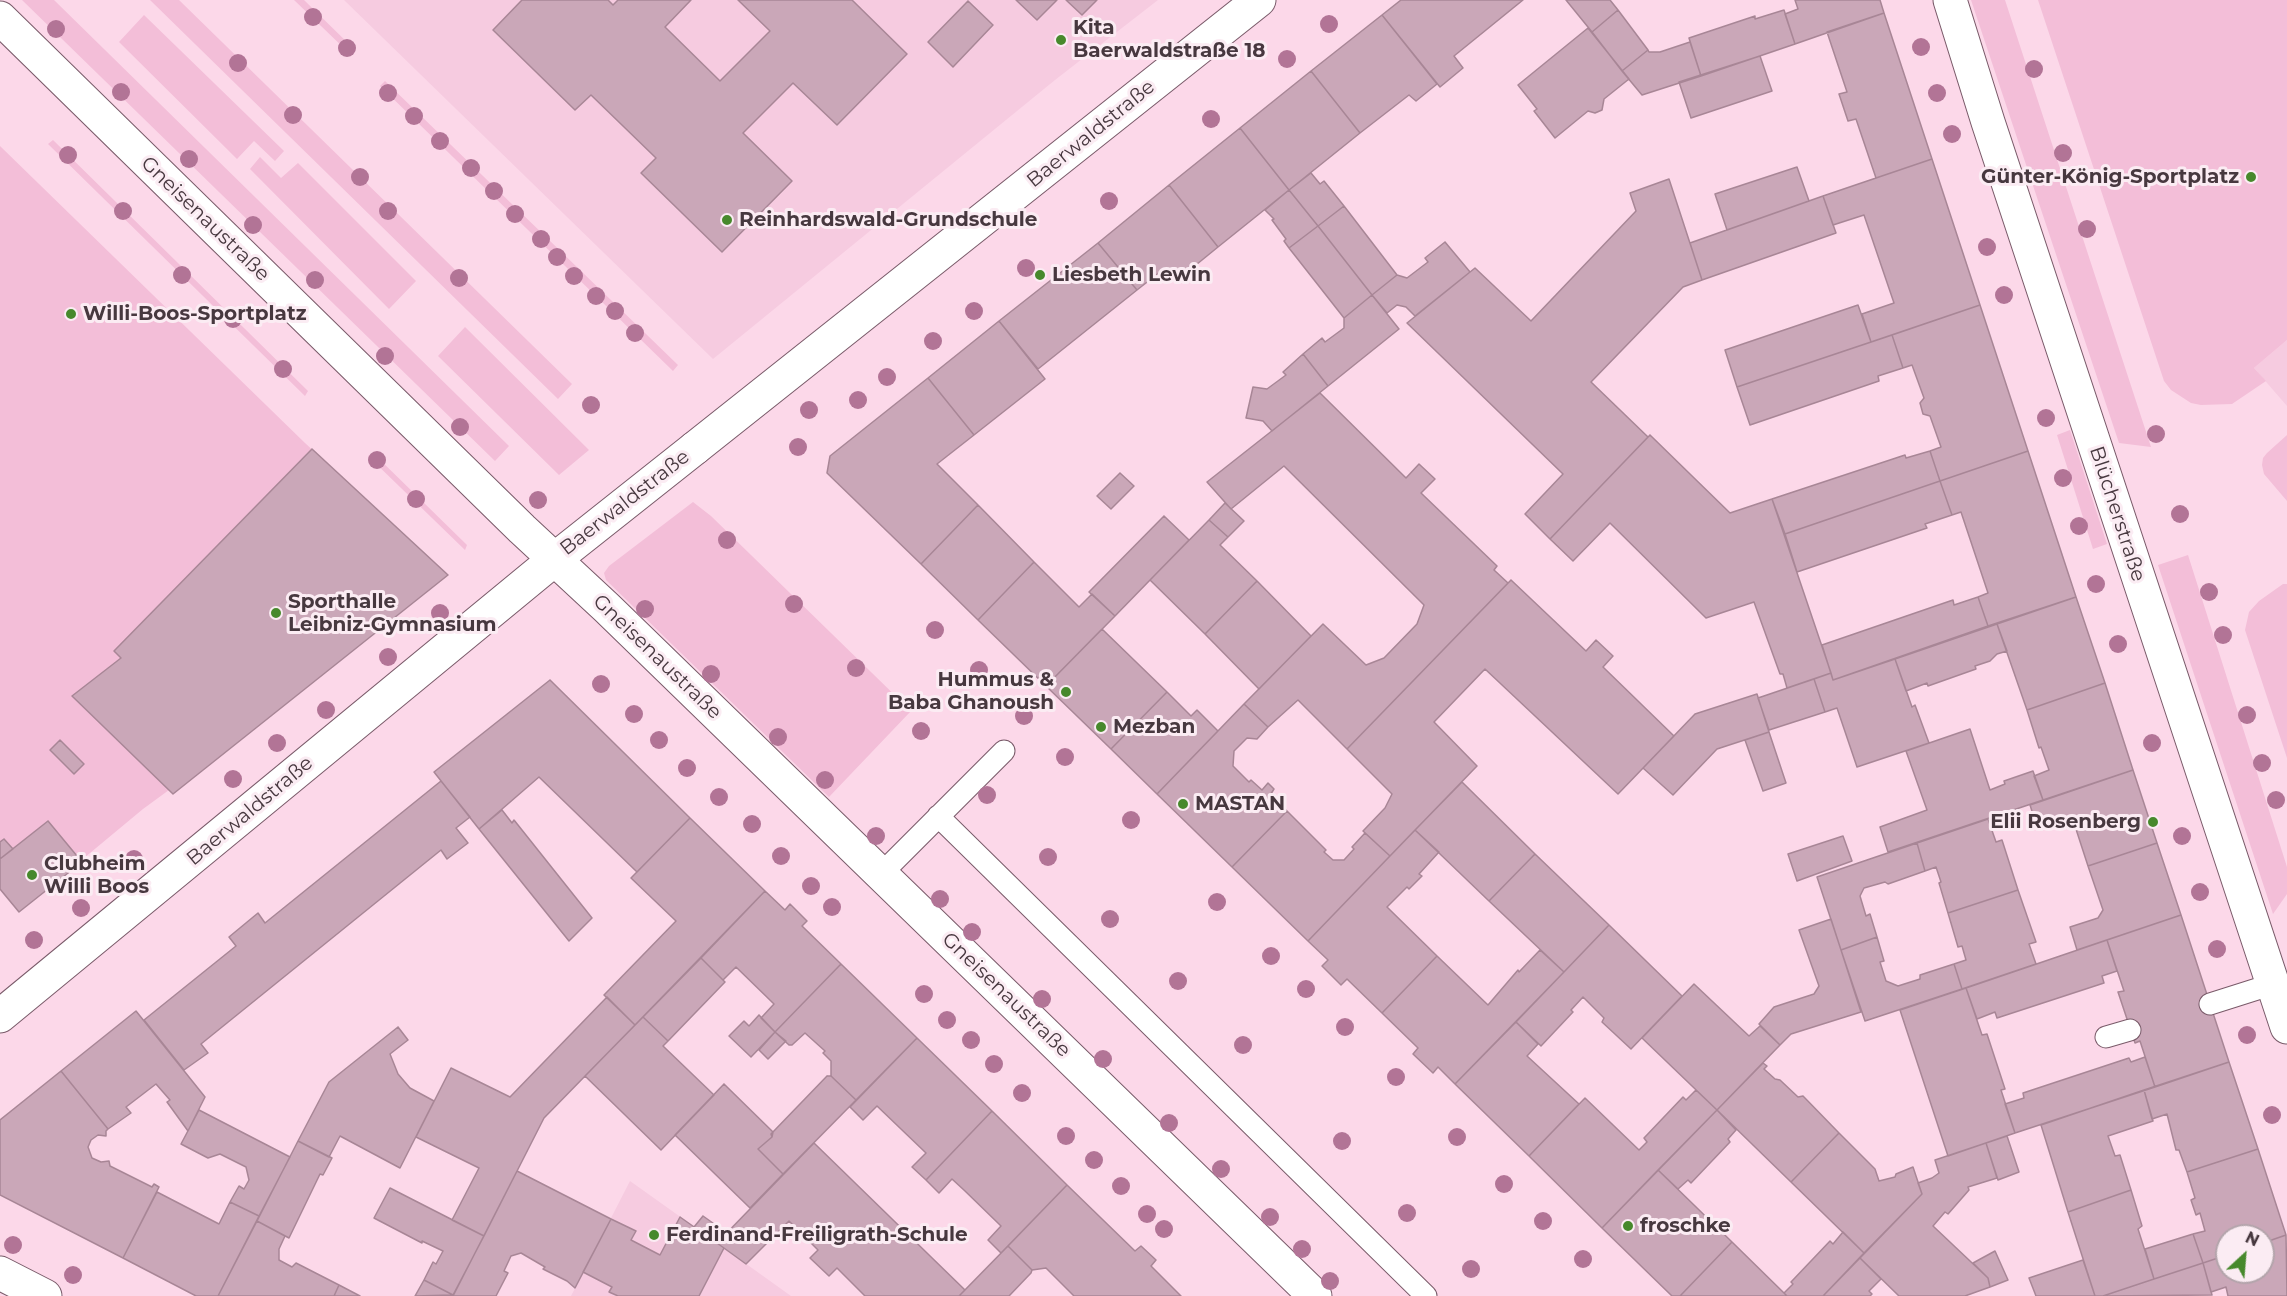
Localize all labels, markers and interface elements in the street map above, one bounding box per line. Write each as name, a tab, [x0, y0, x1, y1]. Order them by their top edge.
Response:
place label: Kita Baerwaldstraße 18	[1073, 16, 1265, 63]
marker: Kita Baerwaldstraße 18	[1054, 33, 1068, 47]
street label: Baerwaldstraße	[1022, 75, 1160, 193]
street label: Gneisenaustraße	[136, 152, 274, 286]
place label: Günter-König-Sportplatz	[1981, 165, 2239, 189]
marker: Günter-König-Sportplatz	[2244, 170, 2258, 184]
place label: Reinhardswald-Grundschule	[739, 208, 1037, 232]
marker: Reinhardswald-Grundschule	[720, 213, 734, 227]
place label: Liesbeth Lewin	[1052, 263, 1211, 287]
marker: Liesbeth Lewin	[1033, 268, 1047, 282]
place label: Willi-Boos-Sportplatz	[83, 302, 307, 326]
marker: Willi-Boos-Sportplatz	[64, 307, 78, 321]
street label: Blücherstraße	[2084, 443, 2150, 585]
street label: Baerwaldstraße	[556, 445, 694, 561]
place label: Sporthalle Leibniz-Gymnasium	[288, 590, 497, 637]
street label: Gneisenaustraße	[588, 590, 726, 724]
marker: Sporthalle Leibniz-Gymnasium	[269, 606, 283, 620]
place label: Hummus & Baba Ghanoush	[888, 668, 1054, 715]
marker: Hummus & Baba Ghanoush	[1059, 685, 1073, 699]
place label: Mezban	[1113, 715, 1195, 739]
marker: Mezban	[1094, 720, 1108, 734]
street label: Baerwaldstraße	[182, 751, 318, 871]
place label: MASTAN	[1195, 792, 1285, 816]
marker: MASTAN	[1176, 797, 1190, 811]
place label: Elii Rosenberg	[1990, 810, 2141, 834]
marker: Elii Rosenberg	[2146, 815, 2160, 829]
place label: Clubheim Willi Boos	[44, 852, 149, 899]
marker: Clubheim Willi Boos	[25, 868, 39, 882]
street label: Gneisenaustraße	[937, 928, 1075, 1062]
place label: froschke	[1640, 1214, 1731, 1238]
marker: froschke	[1621, 1219, 1635, 1233]
place label: Ferdinand-Freiligrath-Schule	[666, 1223, 968, 1247]
north arrow	[2215, 1224, 2275, 1284]
marker: Ferdinand-Freiligrath-Schule	[647, 1228, 661, 1242]
text: N	[2242, 1228, 2262, 1251]

